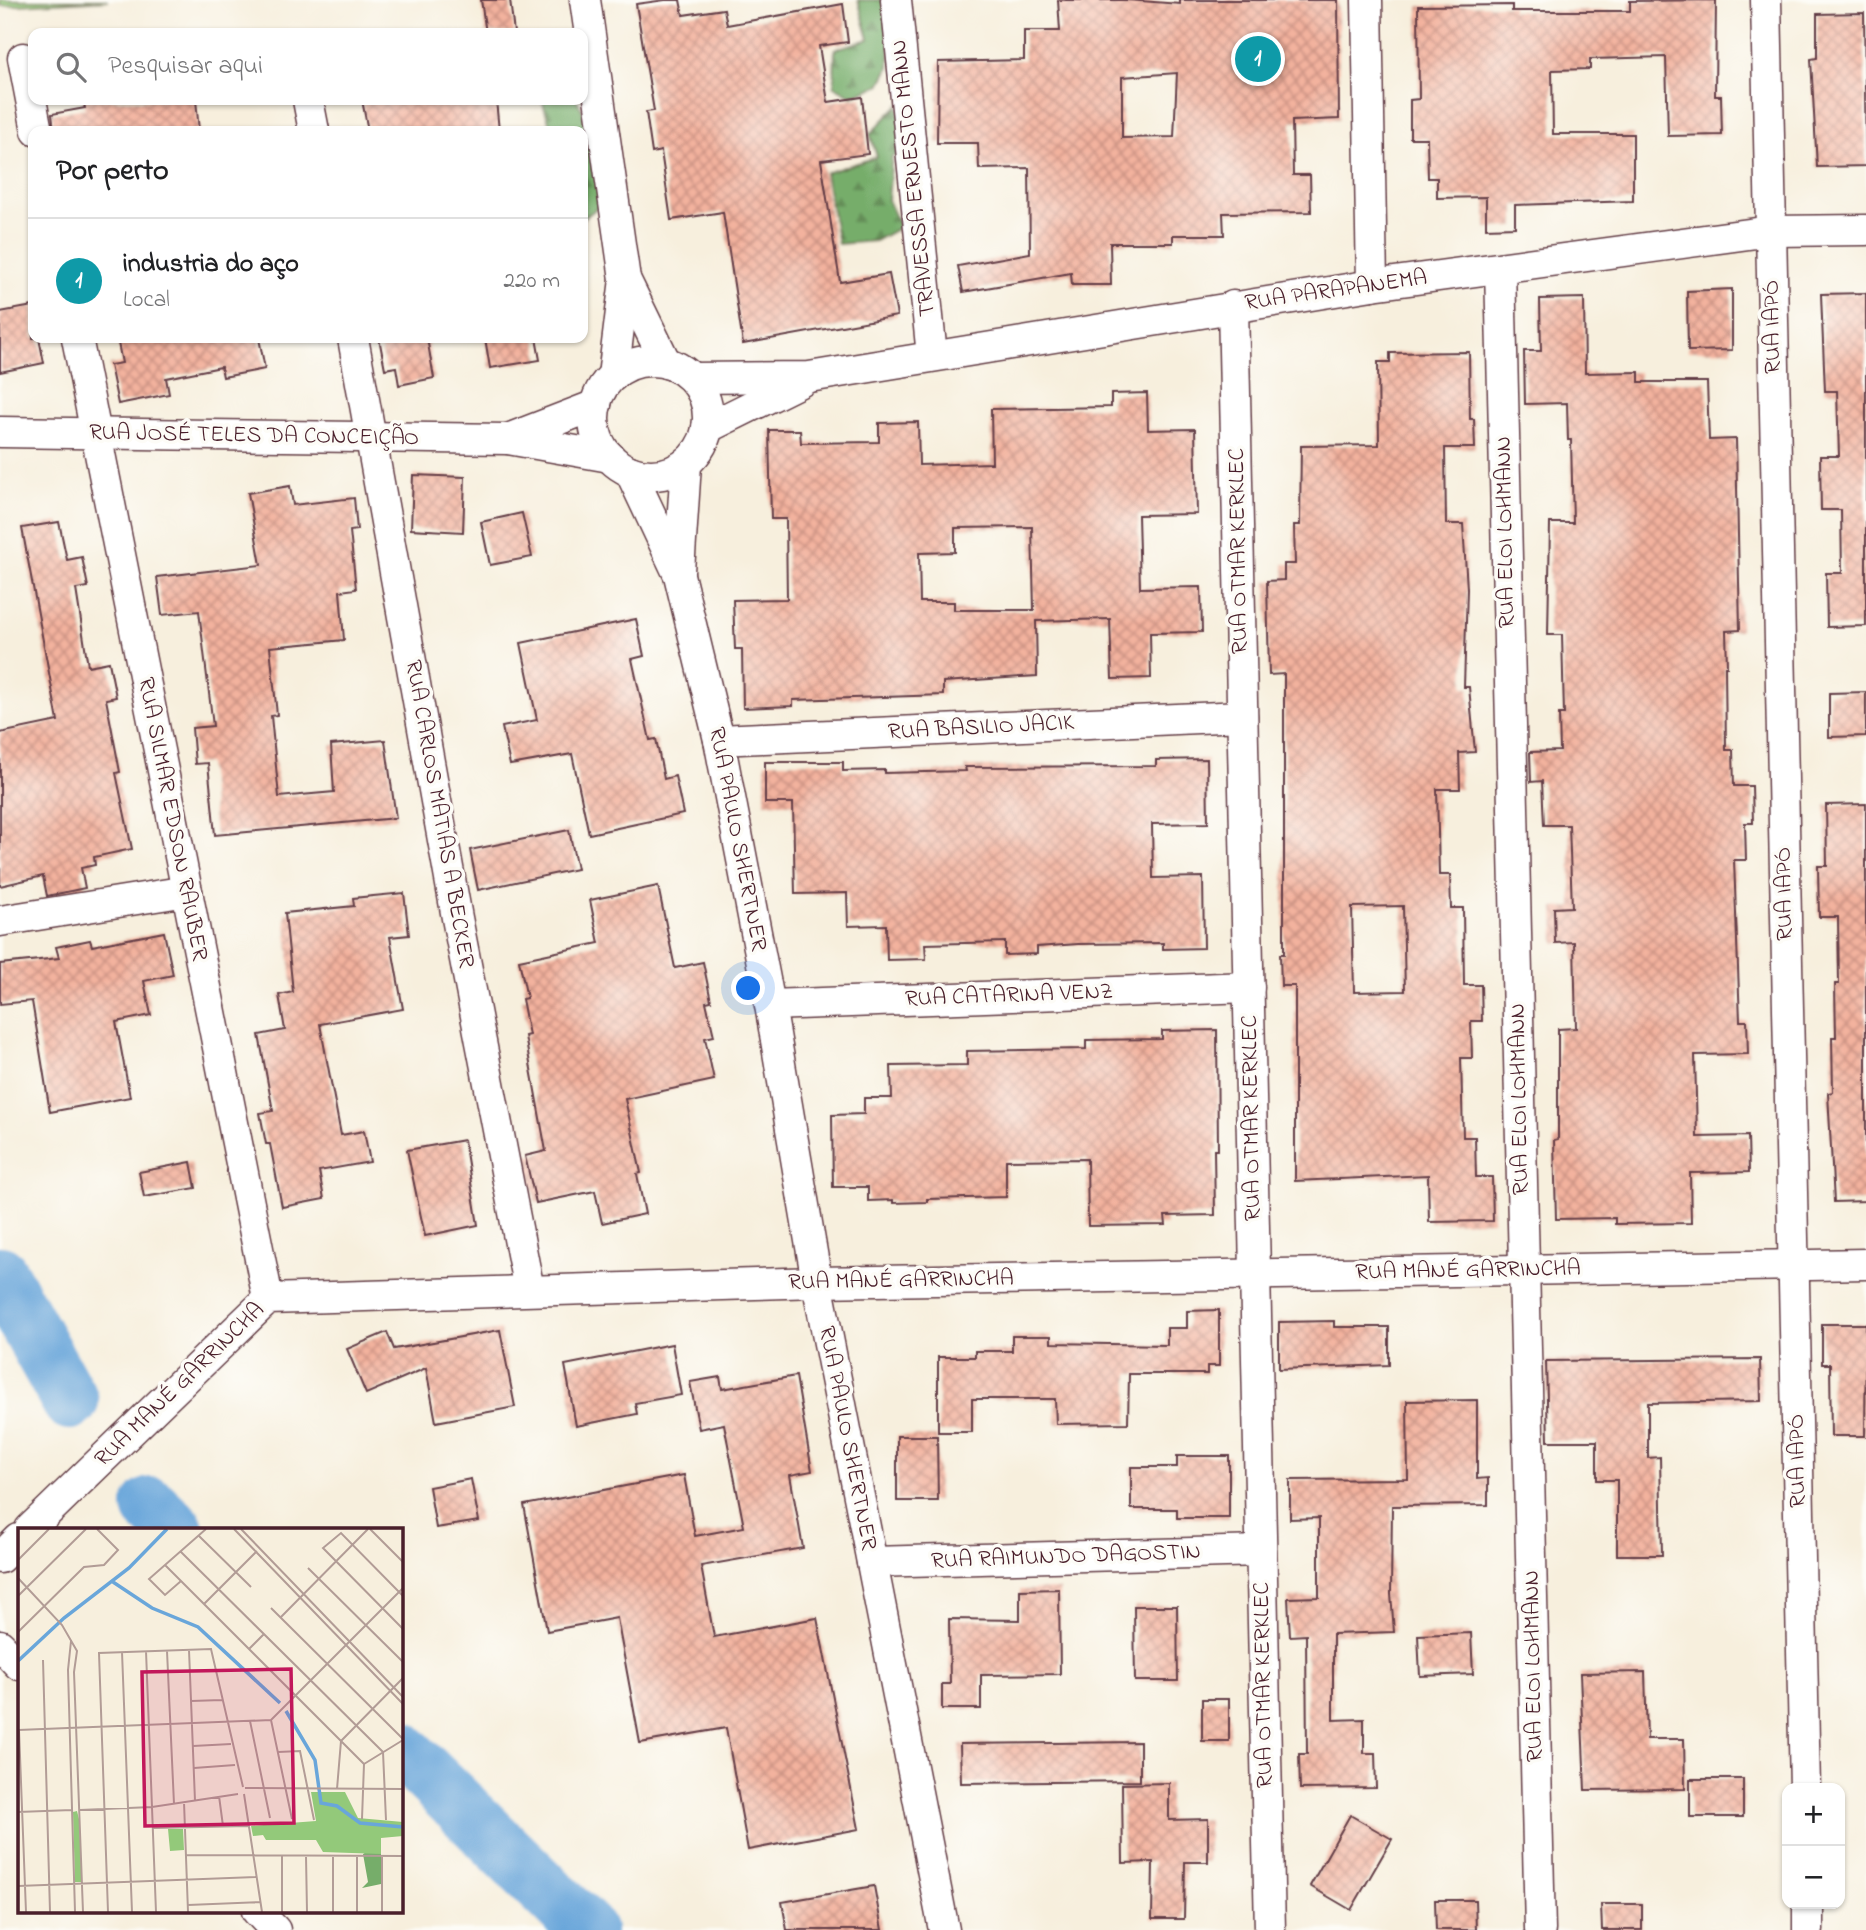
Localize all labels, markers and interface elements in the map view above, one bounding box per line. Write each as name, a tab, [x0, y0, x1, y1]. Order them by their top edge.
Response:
search box	[28, 28, 588, 105]
pin: 1	[1235, 33, 1281, 85]
street label: TRAVESSA ERNESTO MANN	[883, 38, 945, 318]
icon: search	[52, 48, 90, 86]
text: Pesquisar aqui	[108, 48, 263, 86]
text: Por perto	[56, 150, 169, 194]
text: industria do aço	[123, 246, 299, 284]
street label: RUA PARAPANEMA	[1243, 262, 1429, 320]
text: 1	[75, 265, 83, 298]
text: 220 m	[504, 265, 560, 298]
street label: RUA IAPÓ	[1756, 280, 1790, 374]
text: Local	[123, 284, 170, 317]
street label: RUA JOSÉ TELES DA CONCEIÇÃO	[89, 417, 419, 455]
street label: RUA ELOI LOHMANN	[1488, 436, 1524, 628]
street label: RUA OTMAR KERKLEC	[1221, 448, 1257, 654]
street label: RUA CARLOS MATIAS A BECKER	[396, 658, 482, 971]
street label: RUA SILMAR EDSON RAUBER	[128, 675, 216, 964]
street label: RUA BASILIO JACIK	[887, 707, 1076, 749]
street label: RUA PAULO SHERTNER	[699, 724, 775, 954]
street label: RUA IAPÓ	[1768, 847, 1802, 941]
your location	[731, 971, 765, 1005]
street label: RUA CATARINA VENZ	[904, 976, 1114, 1016]
street label: RUA ELOI LOHMANN	[1502, 1003, 1538, 1195]
street label: RUA OTMAR KERKLEC	[1234, 1015, 1270, 1221]
street label: RUA MANÉ GARRINCHA	[1355, 1253, 1581, 1289]
street label: RUA MANÉ GARRINCHA	[788, 1263, 1014, 1299]
street label: RUA MANÉ GARRINCHA	[87, 1295, 273, 1475]
street label: RUA PAULO SHERTNER	[809, 1323, 885, 1553]
street label: RUA IAPÓ	[1781, 1414, 1815, 1508]
inset map	[18, 1528, 402, 1912]
street label: RUA RAIMUNDO DAGOSTIN	[931, 1536, 1201, 1578]
street label: RUA ELOI LOHMANN	[1516, 1570, 1552, 1762]
street label: RUA OTMAR KERKLEC	[1246, 1582, 1282, 1788]
map controls	[1782, 1783, 1845, 1909]
button: +	[1782, 1783, 1845, 1846]
button: −	[1782, 1846, 1845, 1909]

